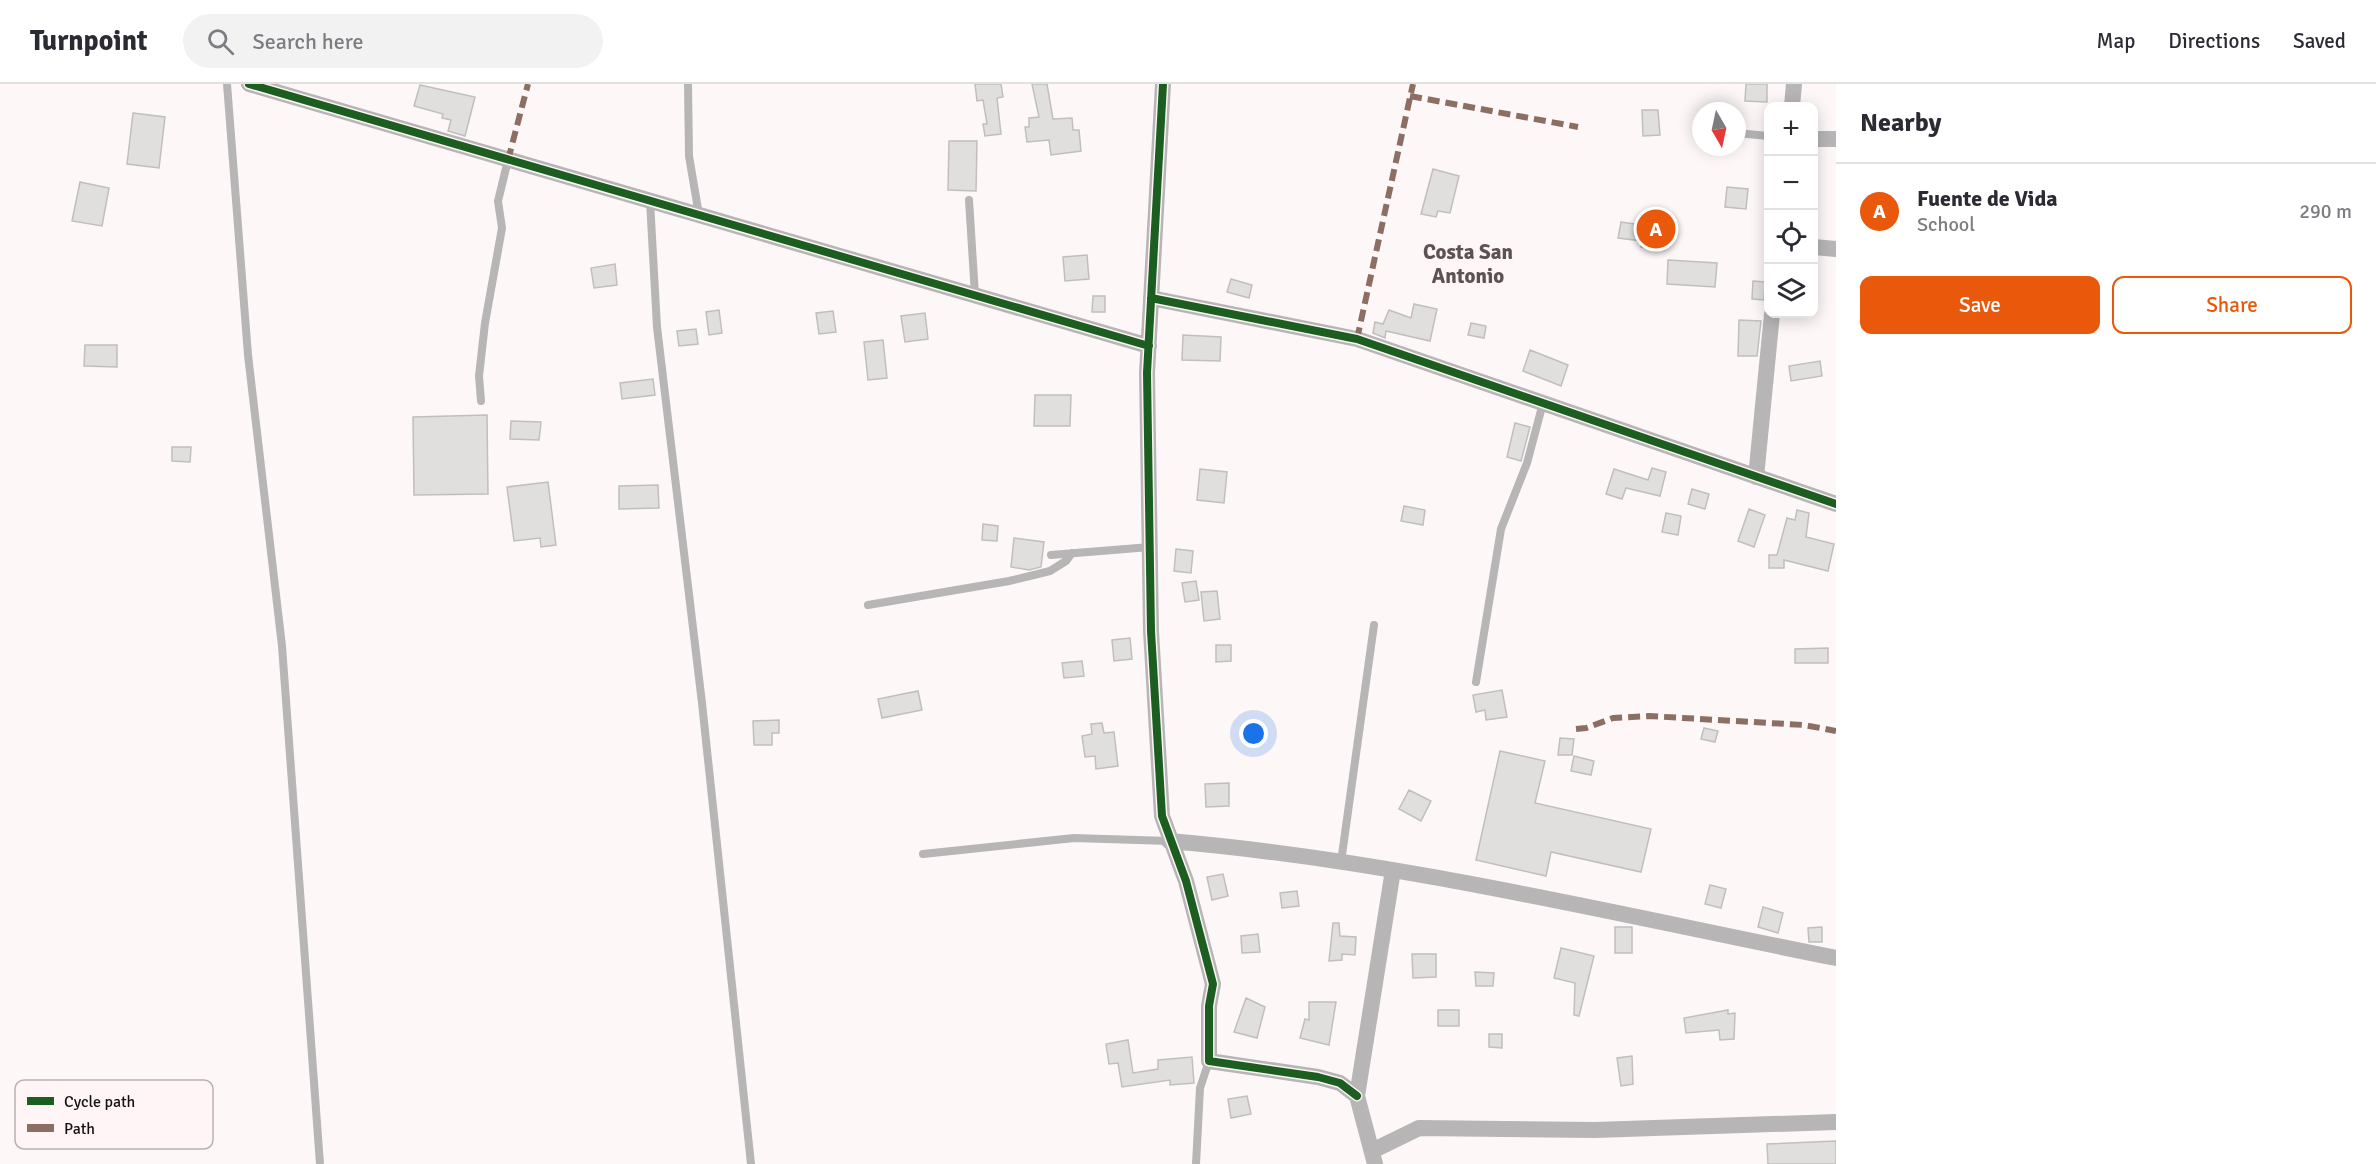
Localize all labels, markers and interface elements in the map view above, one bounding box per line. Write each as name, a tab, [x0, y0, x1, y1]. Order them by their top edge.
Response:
search box	[183, 14, 603, 68]
text: Turnpoint	[30, 24, 147, 58]
icon: search	[204, 25, 237, 58]
text: Search here	[252, 28, 363, 55]
text: Map	[2097, 28, 2135, 54]
text: Directions	[2168, 28, 2260, 54]
text: Saved	[2293, 28, 2346, 54]
north arrow	[1692, 102, 1746, 156]
map controls	[1764, 102, 1818, 318]
button: +	[1764, 102, 1818, 156]
text: Nearby	[1860, 107, 1941, 139]
button: −	[1764, 156, 1818, 210]
text: Fuente de Vida	[1917, 185, 2058, 212]
text: A	[1873, 199, 1886, 224]
text: 290 m	[2299, 199, 2352, 224]
pin: A	[1636, 206, 1676, 252]
button: locate	[1764, 210, 1818, 264]
text: School	[1917, 212, 1975, 237]
district label: Costa San Antonio	[1423, 239, 1513, 289]
button: layers	[1764, 264, 1818, 318]
button: Save	[1860, 276, 2100, 334]
button: Share	[2112, 276, 2352, 334]
your location	[1239, 719, 1268, 748]
legend	[15, 1080, 213, 1149]
text: Cycle path	[64, 1092, 135, 1112]
text: Path	[64, 1119, 95, 1139]

